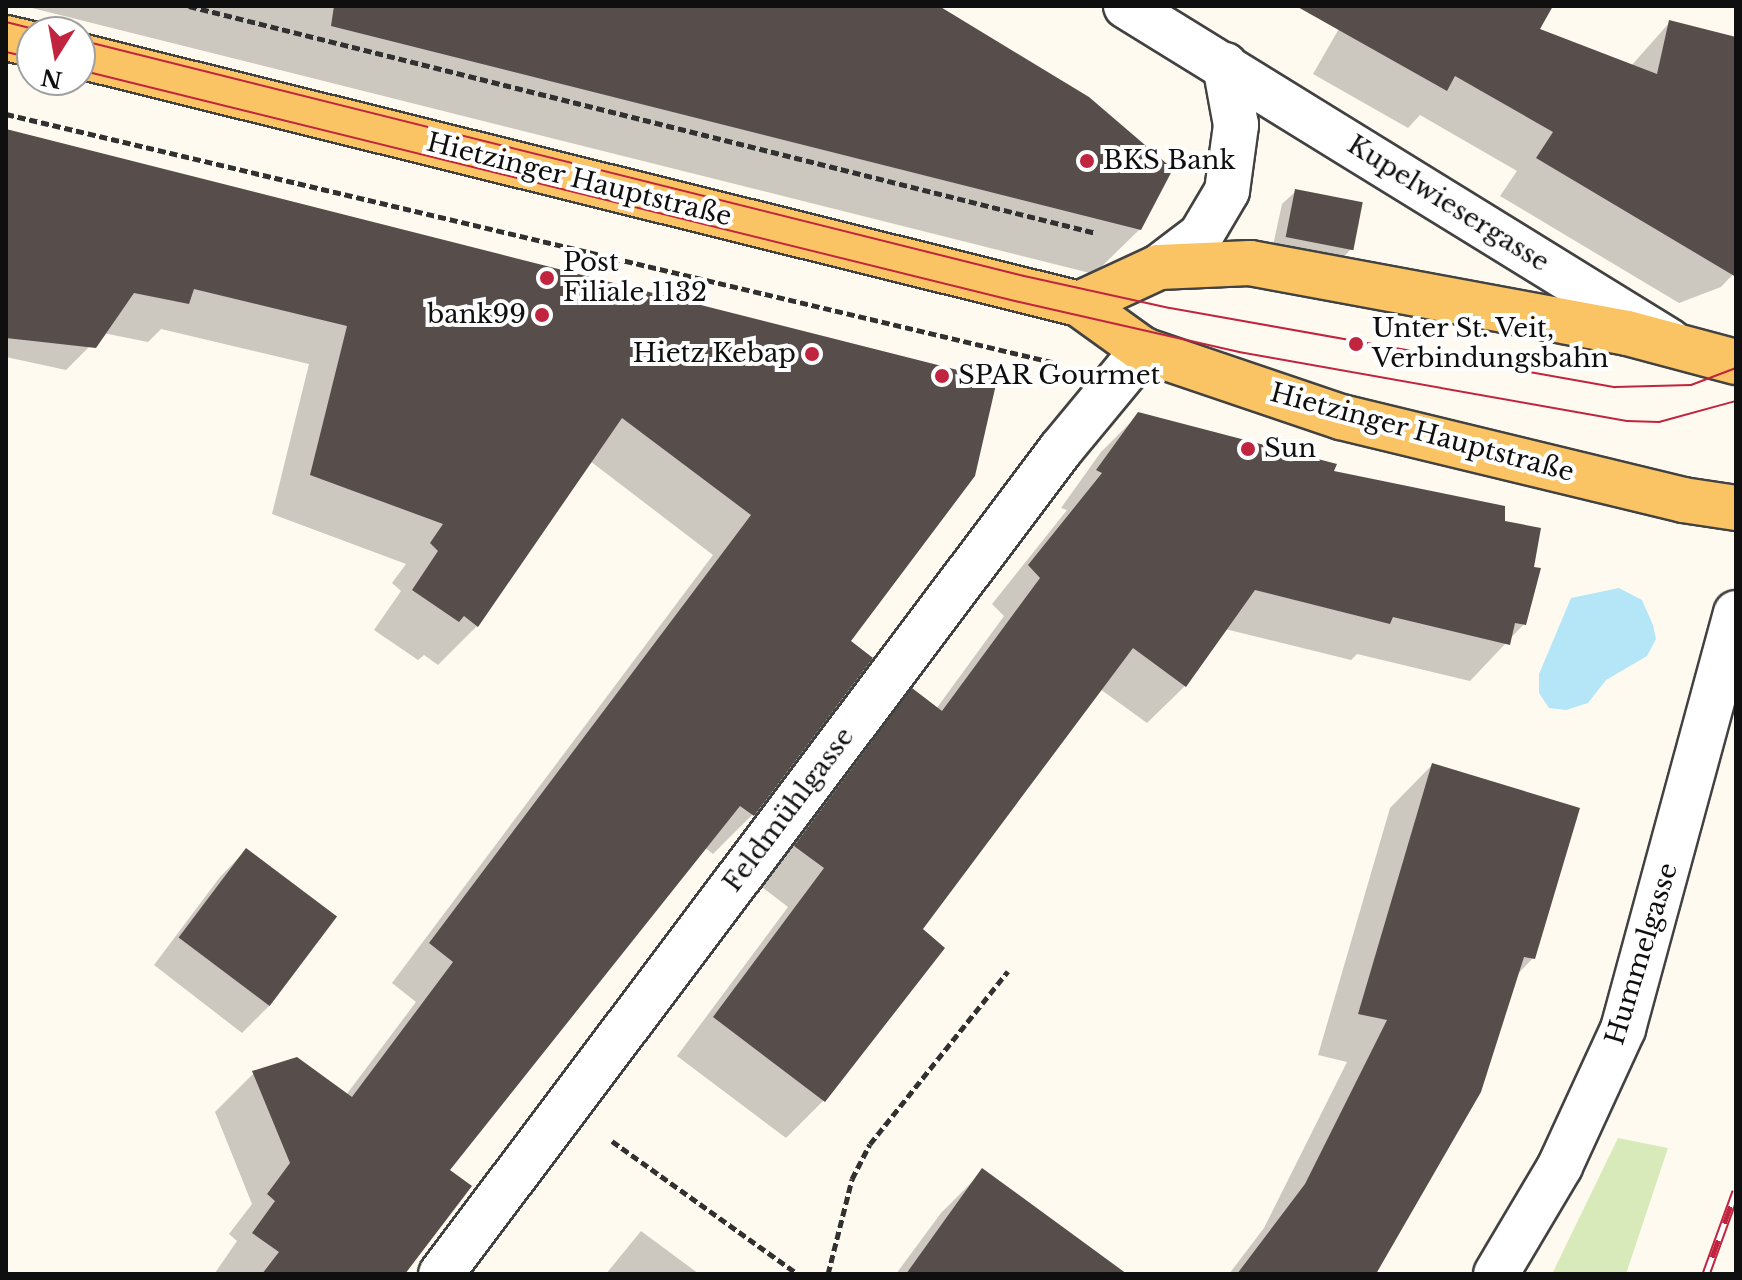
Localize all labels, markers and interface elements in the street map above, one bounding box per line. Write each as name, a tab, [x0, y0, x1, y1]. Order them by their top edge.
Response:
north arrow	[16, 16, 96, 96]
text: N	[39, 63, 64, 93]
street label: Hietzinger Hauptstraße	[423, 127, 735, 233]
street label: Kupelwiesergasse	[1341, 129, 1555, 279]
place label: BKS Bank	[1103, 145, 1236, 177]
marker: BKS Bank	[1078, 152, 1096, 170]
place label: Post Filiale 1132	[563, 247, 707, 308]
marker: Post Filiale 1132	[538, 269, 556, 287]
place label: bank99	[427, 299, 526, 331]
marker: bank99	[533, 306, 551, 324]
place label: Unter St. Veit, Verbindungsbahn	[1372, 313, 1609, 374]
marker: Unter St. Veit, Verbindungsbahn	[1347, 335, 1365, 353]
place label: Hietz Kebap	[633, 338, 796, 370]
marker: Hietz Kebap	[803, 345, 821, 363]
place label: SPAR Gourmet	[958, 360, 1161, 392]
marker: SPAR Gourmet	[933, 367, 951, 385]
street label: Hietzinger Hauptstraße	[1267, 377, 1577, 489]
place label: Sun	[1264, 433, 1316, 465]
marker: Sun	[1239, 440, 1257, 458]
street label: Feldmühlgasse	[717, 722, 861, 898]
street label: Hummelgasse	[1600, 859, 1684, 1049]

